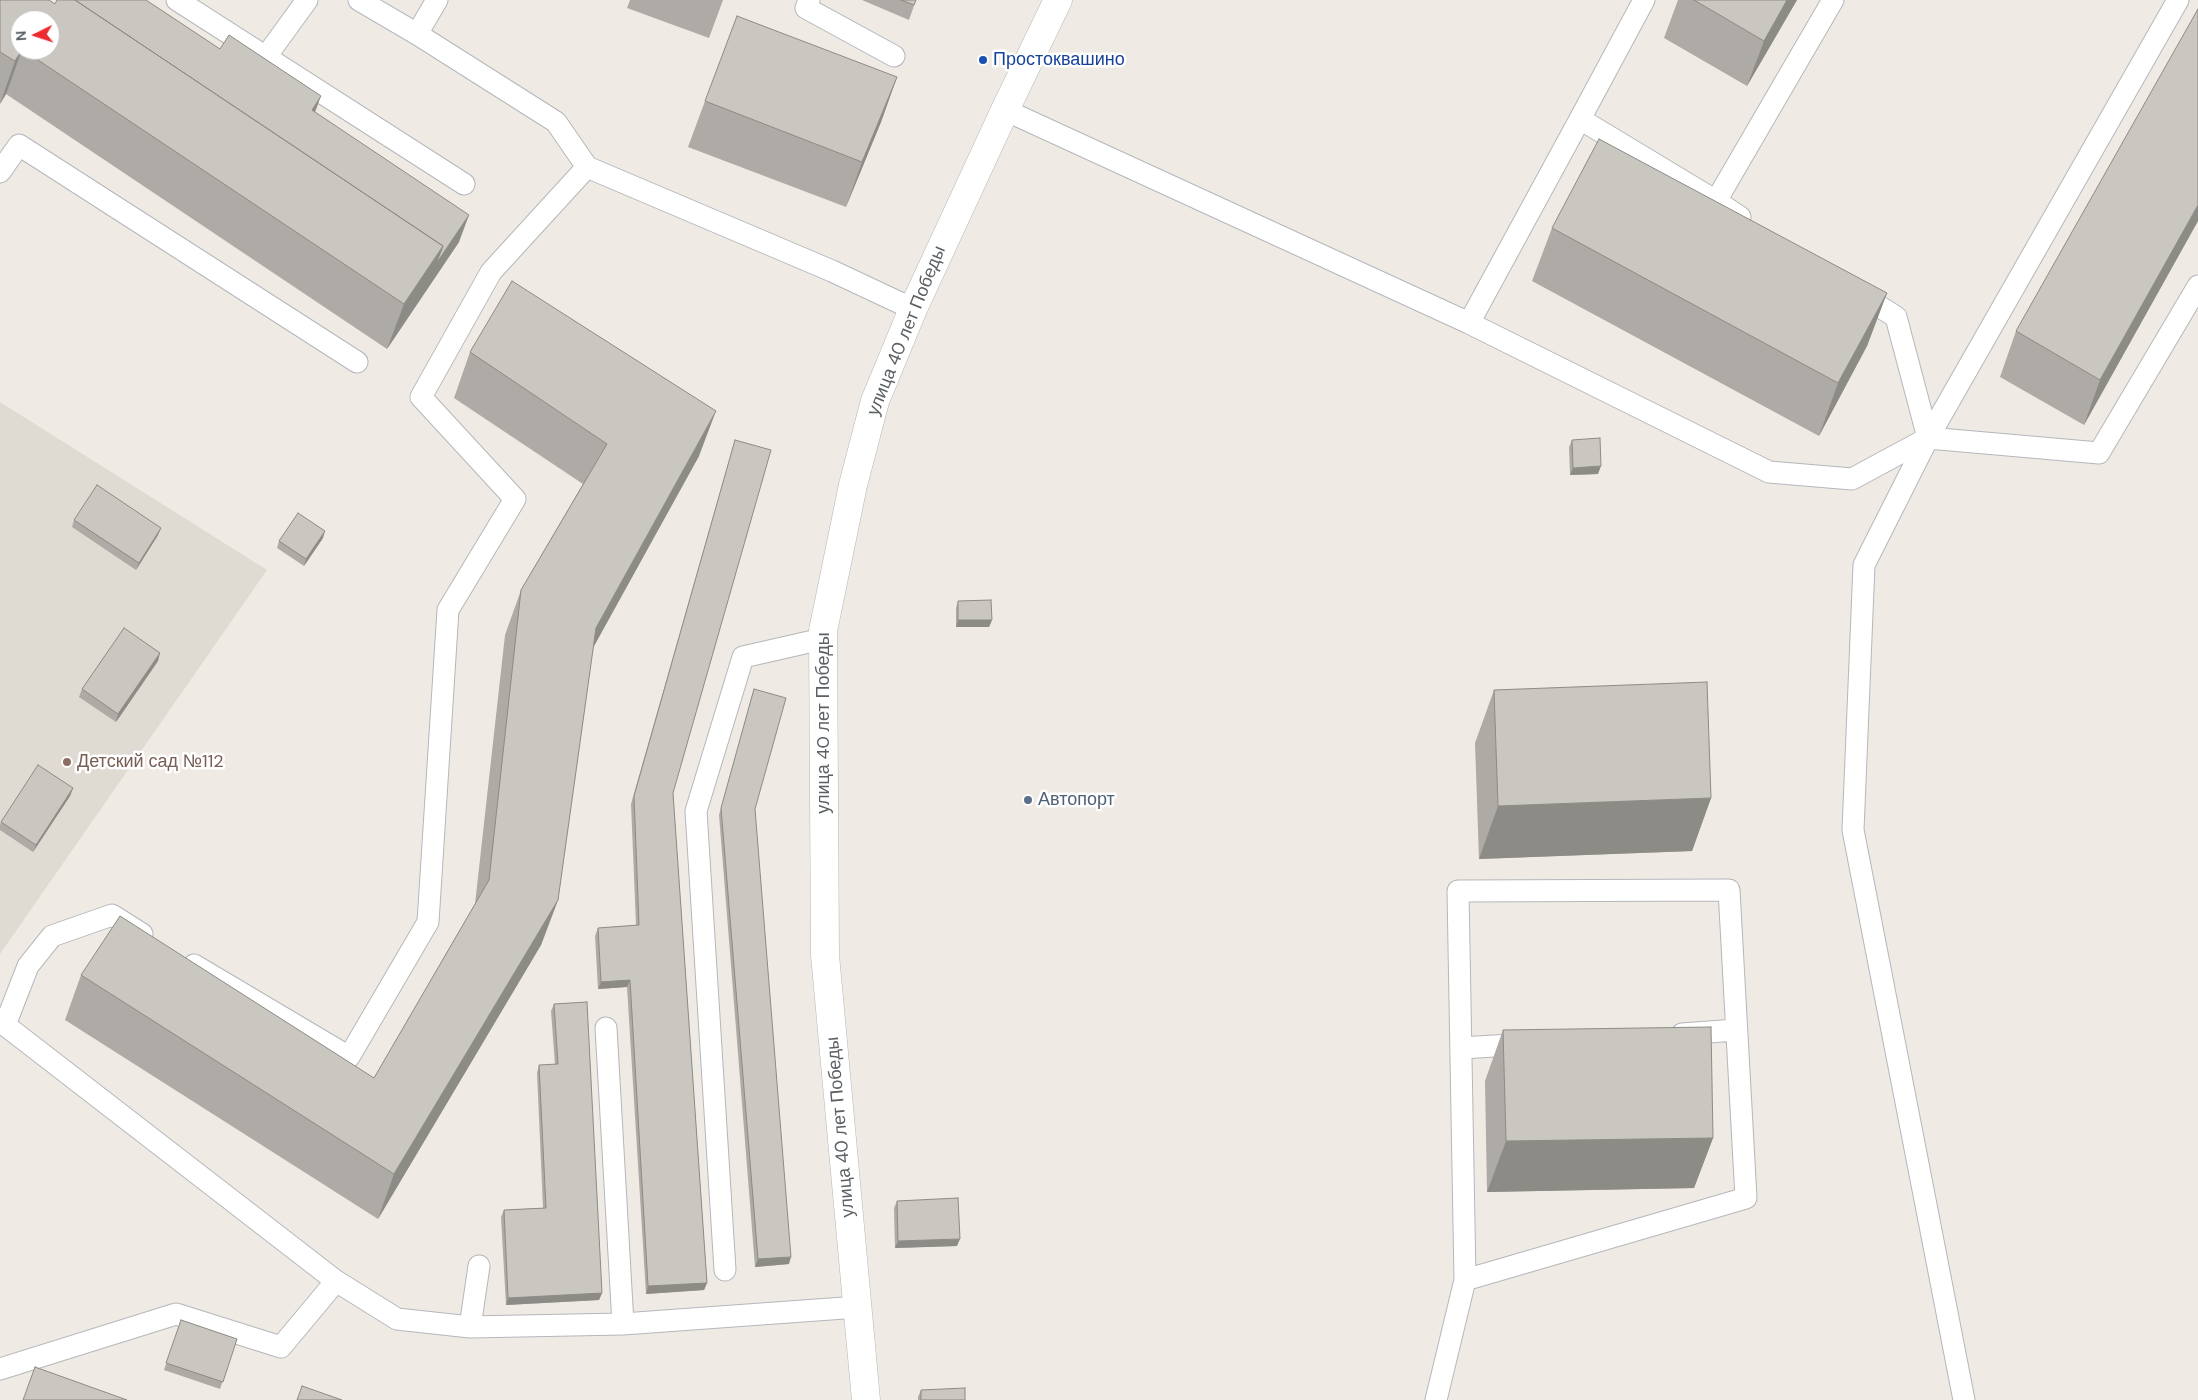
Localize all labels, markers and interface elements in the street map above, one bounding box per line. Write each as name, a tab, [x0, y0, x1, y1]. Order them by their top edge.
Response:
north arrow	[10, 10, 60, 60]
text: N	[12, 30, 30, 42]
place label: Простоквашино	[993, 49, 1125, 71]
marker: Простоквашино	[977, 54, 989, 66]
street label: улица 40 лет Победы	[863, 243, 951, 419]
street label: улица 40 лет Победы	[813, 632, 835, 814]
place label: Детский сад №112	[77, 751, 224, 773]
marker: Детский сад №112	[61, 756, 73, 768]
place label: Автопорт	[1038, 789, 1115, 811]
marker: Автопорт	[1022, 794, 1034, 806]
street label: улица 40 лет Победы	[822, 1036, 860, 1218]

